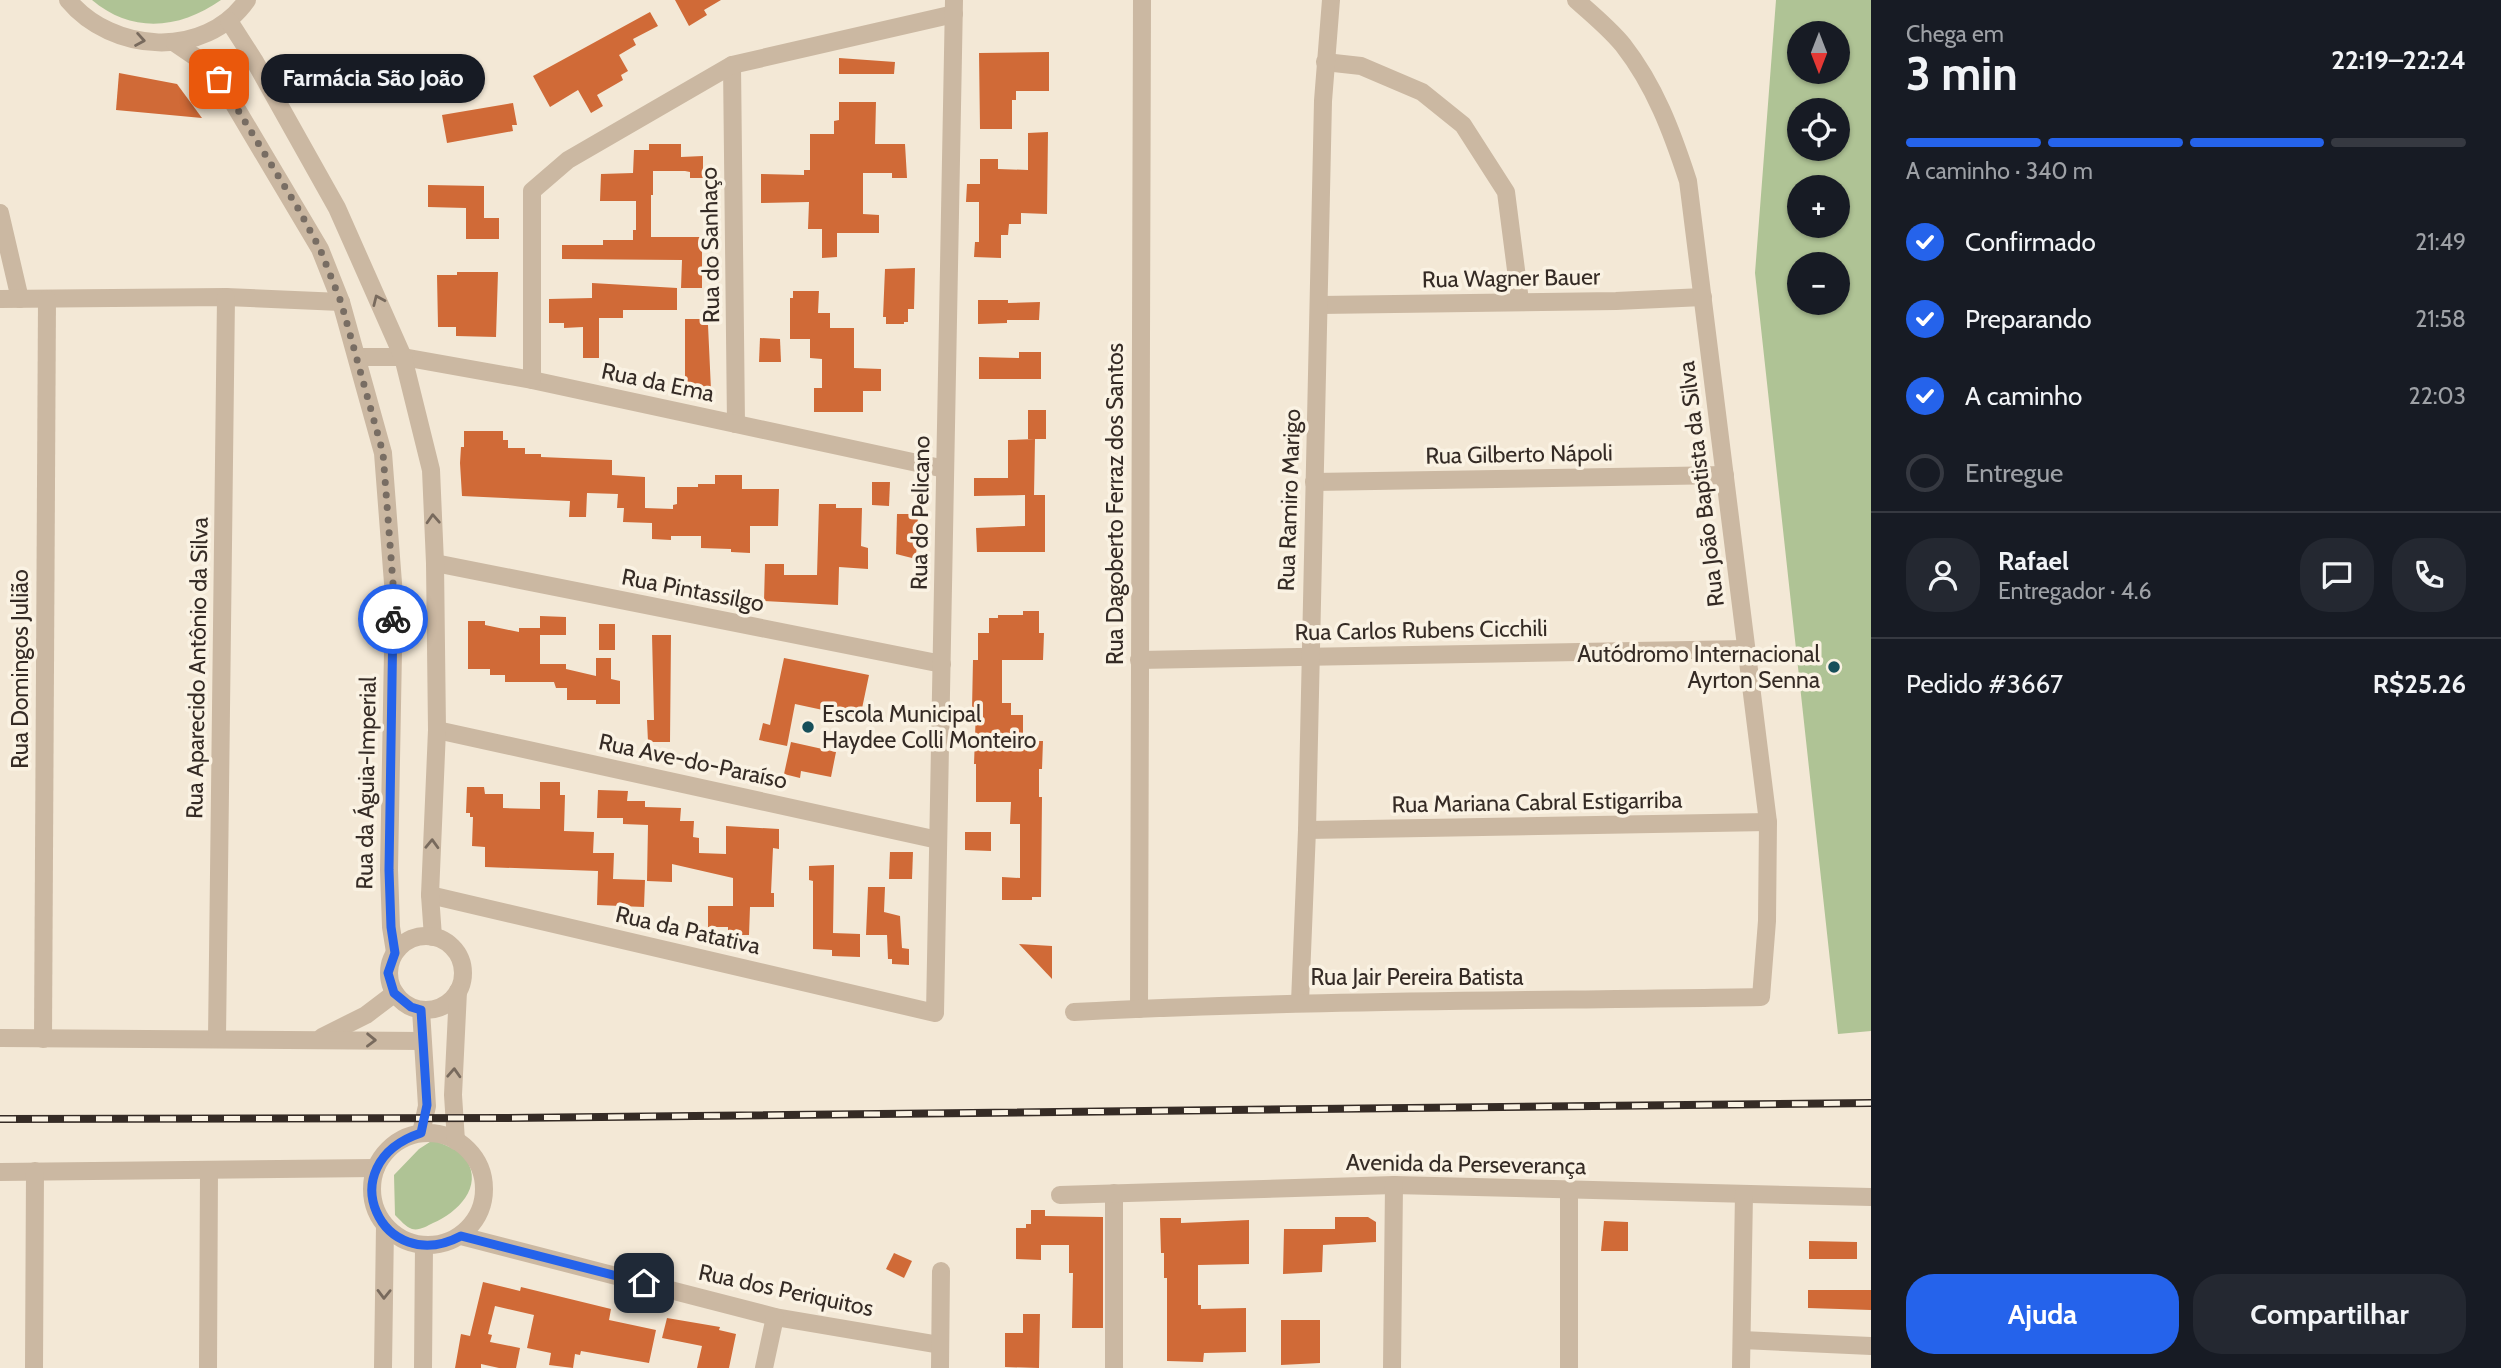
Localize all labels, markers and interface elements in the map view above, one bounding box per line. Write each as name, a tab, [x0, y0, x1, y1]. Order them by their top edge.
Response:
text: Chega em	[1906, 20, 2004, 48]
north arrow	[1787, 21, 1850, 84]
map controls	[1787, 21, 1850, 315]
one-way arrow	[134, 32, 146, 47]
text: 22:19–22:24	[2331, 44, 2466, 76]
text: 3 min	[1906, 46, 2018, 102]
pin	[189, 49, 249, 109]
callout: Farmácia São João	[261, 55, 485, 104]
icon: bag	[200, 60, 238, 98]
text: Farmácia São João	[282, 64, 464, 92]
button: locate	[1787, 98, 1850, 161]
text: A caminho · 340 m	[1906, 157, 2093, 185]
street label: Rua do Sanhaço	[695, 167, 725, 323]
button: +	[1787, 175, 1850, 238]
icon: check	[1906, 223, 1944, 261]
text: Confirmado	[1965, 226, 2096, 258]
text: 21:49	[2415, 228, 2466, 256]
button: −	[1787, 252, 1850, 315]
street label: Rua Wagner Bauer	[1422, 262, 1601, 294]
one-way arrow	[372, 295, 386, 307]
icon: check	[1906, 300, 1944, 338]
text: Preparando	[1965, 303, 2092, 335]
text: 21:58	[2415, 305, 2466, 333]
street label: Rua Dagoberto Ferraz dos Santos	[1101, 343, 1129, 665]
street label: Rua da Ema	[599, 356, 717, 408]
street label: Rua João Baptista da Silva	[1672, 360, 1730, 608]
icon: check	[1906, 377, 1944, 415]
text: A caminho	[1965, 380, 2082, 412]
text: 22:03	[2409, 382, 2466, 410]
street label: Rua Ramiro Marigo	[1272, 408, 1306, 592]
street label: Rua do Pelicano	[905, 436, 935, 590]
street label: Rua Gilberto Nápoli	[1425, 438, 1613, 470]
text: Entregue	[1965, 457, 2063, 489]
one-way arrow	[425, 513, 440, 524]
street label: Rua Aparecido Antônio da Silva	[180, 517, 214, 819]
button: person	[1906, 538, 1980, 612]
button: chat	[2300, 538, 2374, 612]
button: phone	[2392, 538, 2466, 612]
text: Rafael	[1998, 545, 2069, 577]
street label: Rua Pintassilgo	[619, 562, 767, 618]
street label: Rua Domingos Julião	[6, 569, 34, 769]
text: Entregador · 4.6	[1998, 577, 2152, 605]
courier	[358, 584, 428, 654]
icon: bike	[374, 600, 412, 638]
street label: Rua Carlos Rubens Cicchili	[1294, 614, 1548, 646]
place label: Autódromo Internacional Ayrton Senna	[1577, 640, 1821, 694]
marker: Autódromo Internacional Ayrton Senna	[1826, 659, 1842, 675]
text: Pedido #3667	[1906, 668, 2063, 700]
text: R$25.26	[2373, 668, 2466, 700]
street label: Rua da Águia-Imperial	[349, 676, 382, 890]
place label: Escola Municipal Haydee Colli Monteiro	[822, 700, 1037, 754]
marker: Escola Municipal Haydee Colli Monteiro	[800, 719, 816, 735]
street label: Rua Ave-do-Paraíso	[596, 727, 790, 795]
street label: Rua Mariana Cabral Estigarriba	[1391, 785, 1683, 819]
one-way arrow	[425, 838, 440, 849]
street label: Rua da Patativa	[613, 900, 763, 960]
street label: Rua Jair Pereira Batista	[1311, 963, 1523, 991]
one-way arrow	[366, 1032, 376, 1048]
one-way arrow	[447, 1067, 462, 1078]
street label: Avenida da Perseverança	[1346, 1148, 1586, 1180]
pin	[614, 1253, 674, 1313]
street label: Rua dos Periquitos	[696, 1258, 876, 1322]
icon: home	[625, 1264, 663, 1302]
button: Ajuda	[1906, 1274, 2179, 1354]
button: Compartilhar	[2193, 1274, 2466, 1354]
one-way arrow	[376, 1290, 392, 1300]

